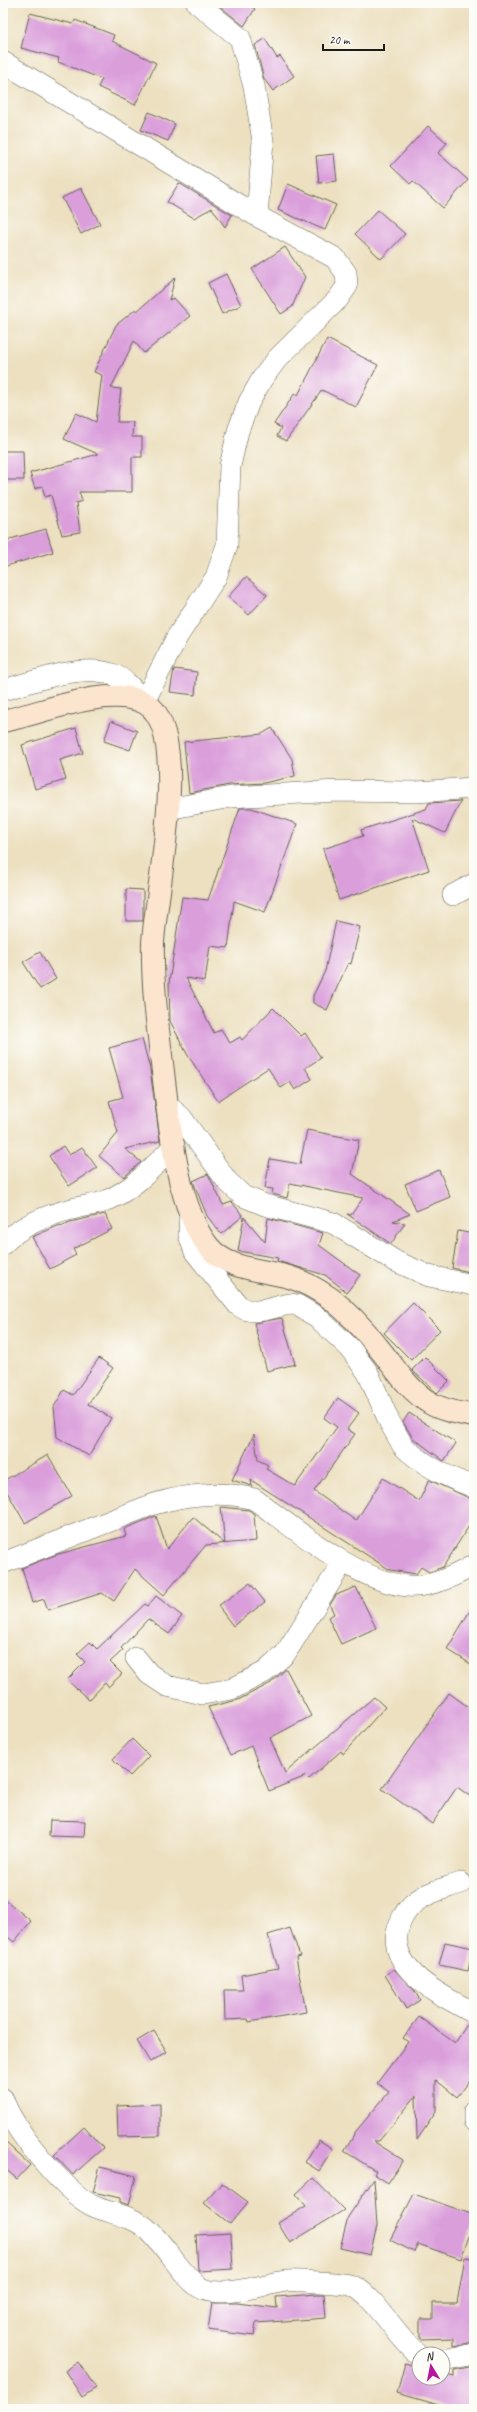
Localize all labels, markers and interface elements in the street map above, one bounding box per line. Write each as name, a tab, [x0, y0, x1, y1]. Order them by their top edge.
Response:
scale bar	[323, 26, 384, 52]
text: 20 m	[329, 32, 351, 48]
north arrow	[411, 2346, 451, 2386]
text: N	[425, 2348, 436, 2364]

